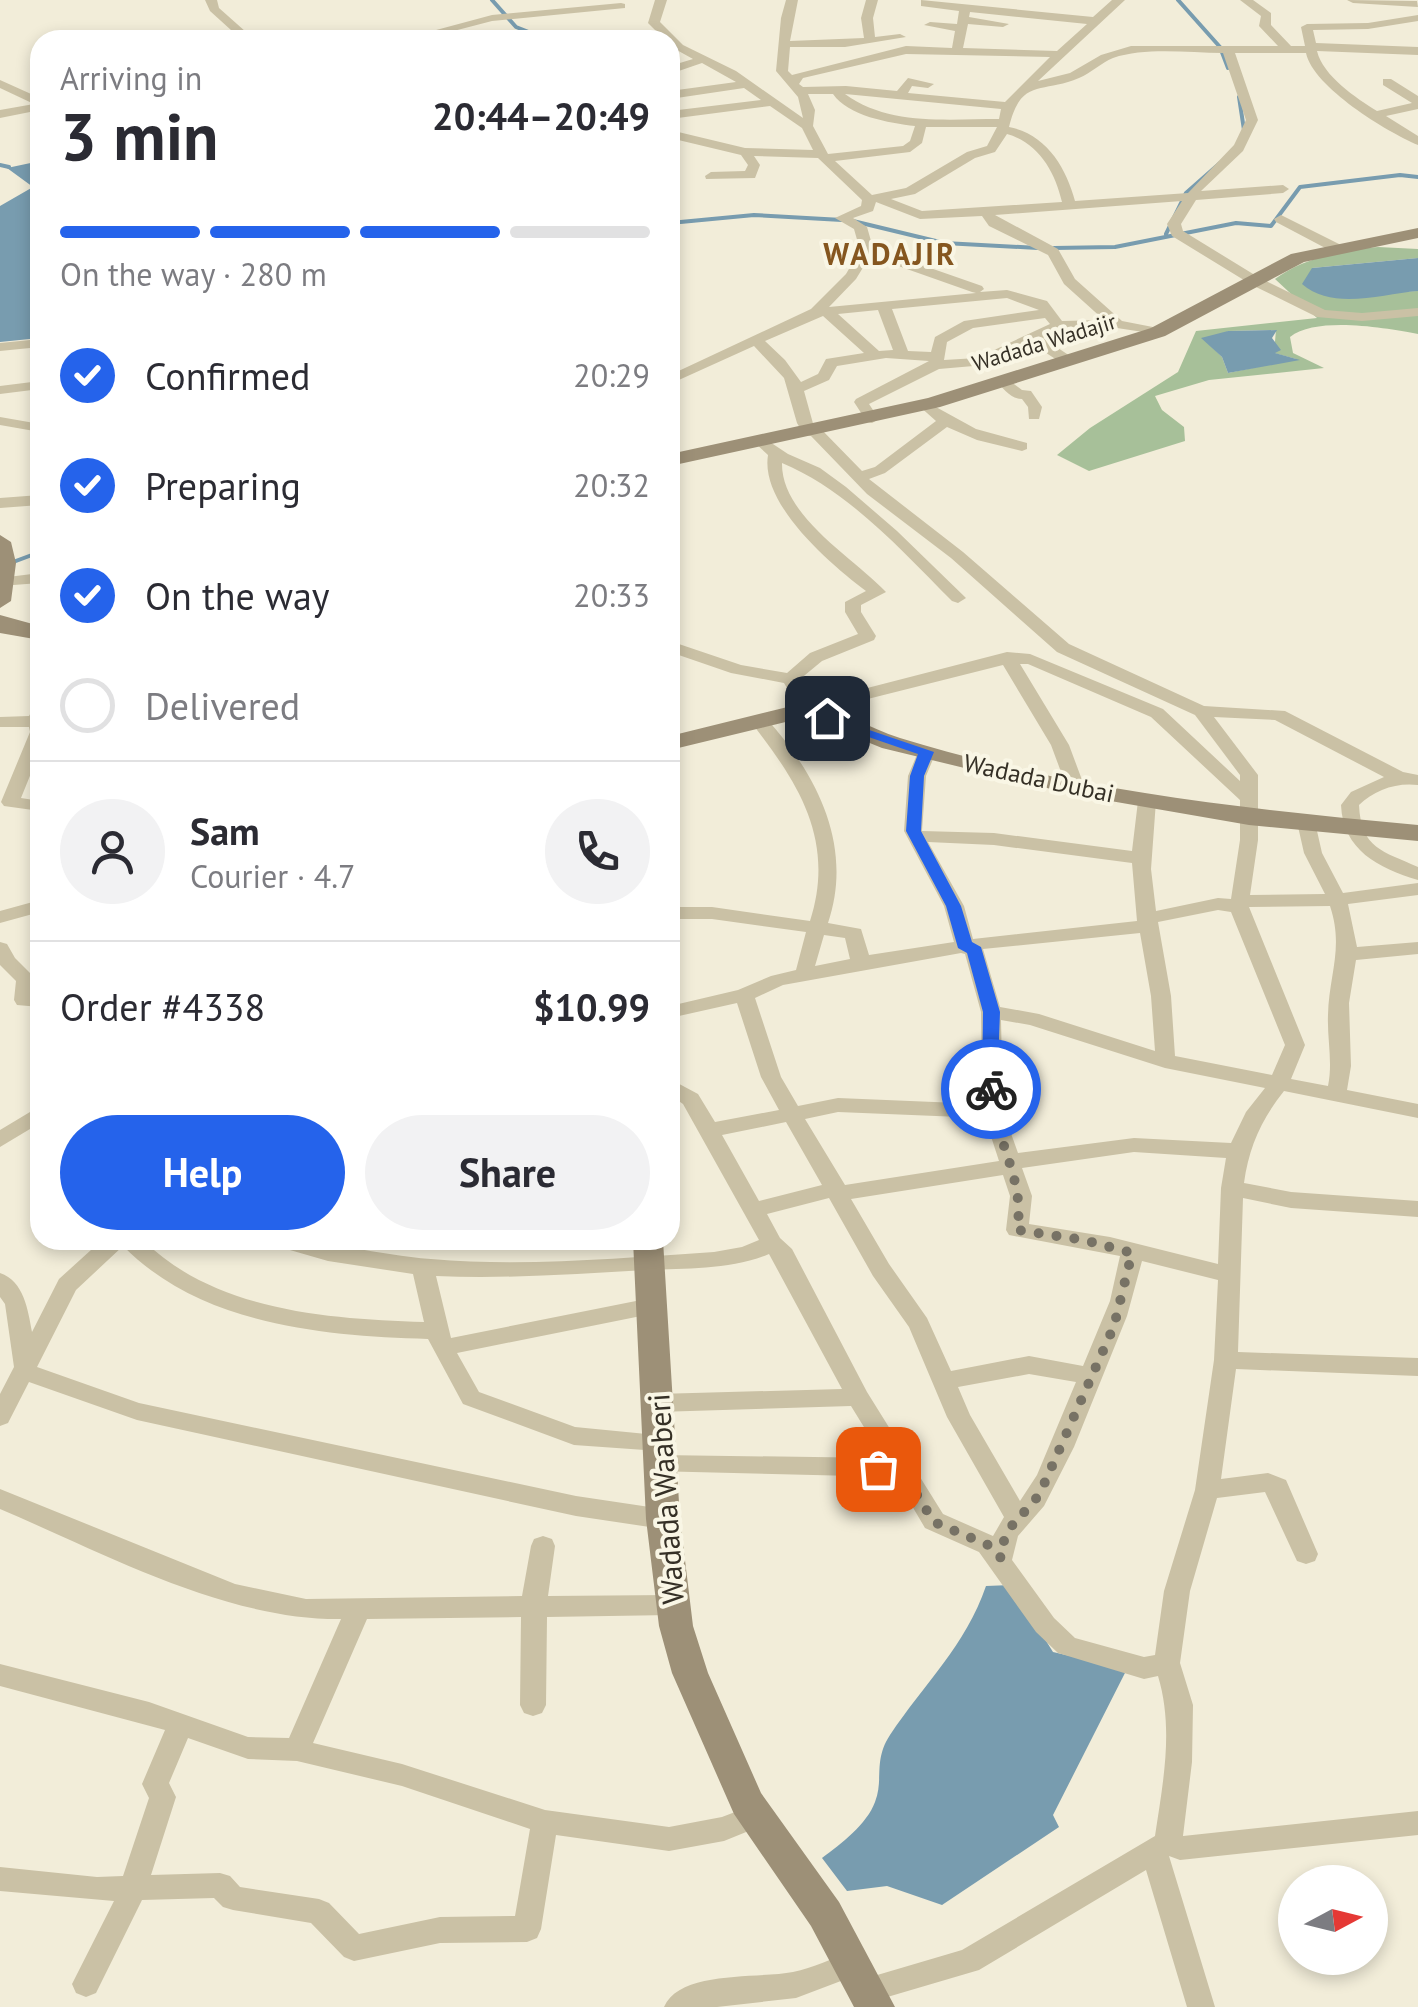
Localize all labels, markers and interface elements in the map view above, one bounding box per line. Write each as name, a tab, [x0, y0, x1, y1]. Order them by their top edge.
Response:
text: Arriving in	[60, 57, 202, 99]
text: 20:44–20:49	[432, 91, 650, 140]
text: 3 min	[60, 94, 219, 178]
district label: WADAJIR	[823, 234, 957, 273]
text: On the way · 280 m	[60, 253, 327, 295]
street label: Wadada Wadajir	[968, 307, 1120, 377]
icon: check	[60, 348, 115, 403]
text: Confirmed	[145, 351, 311, 400]
text: 20:29	[573, 354, 650, 396]
icon: check	[60, 458, 115, 513]
text: Preparing	[145, 461, 301, 510]
text: 20:32	[573, 464, 650, 506]
icon: check	[60, 568, 115, 623]
text: On the way	[145, 571, 330, 620]
text: 20:33	[573, 574, 650, 616]
pin	[785, 676, 870, 761]
text: Delivered	[145, 681, 300, 730]
icon: home	[800, 691, 855, 746]
street label: Wadada Dubai	[961, 746, 1117, 810]
button: person	[60, 799, 165, 904]
button: phone	[545, 799, 650, 904]
text: Sam	[190, 806, 260, 855]
text: Courier · 4.7	[190, 855, 356, 897]
text: Order #4338	[60, 982, 265, 1031]
text: $10.99	[533, 982, 650, 1031]
courier	[941, 1039, 1041, 1139]
icon: bike	[964, 1062, 1019, 1117]
button: Help	[60, 1115, 345, 1230]
button: Share	[365, 1115, 650, 1230]
street label: Wadada Waaberi	[638, 1392, 692, 1606]
pin	[836, 1427, 921, 1512]
icon: bag	[851, 1442, 906, 1497]
north arrow	[1278, 1865, 1388, 1975]
map controls	[1278, 1865, 1388, 1975]

